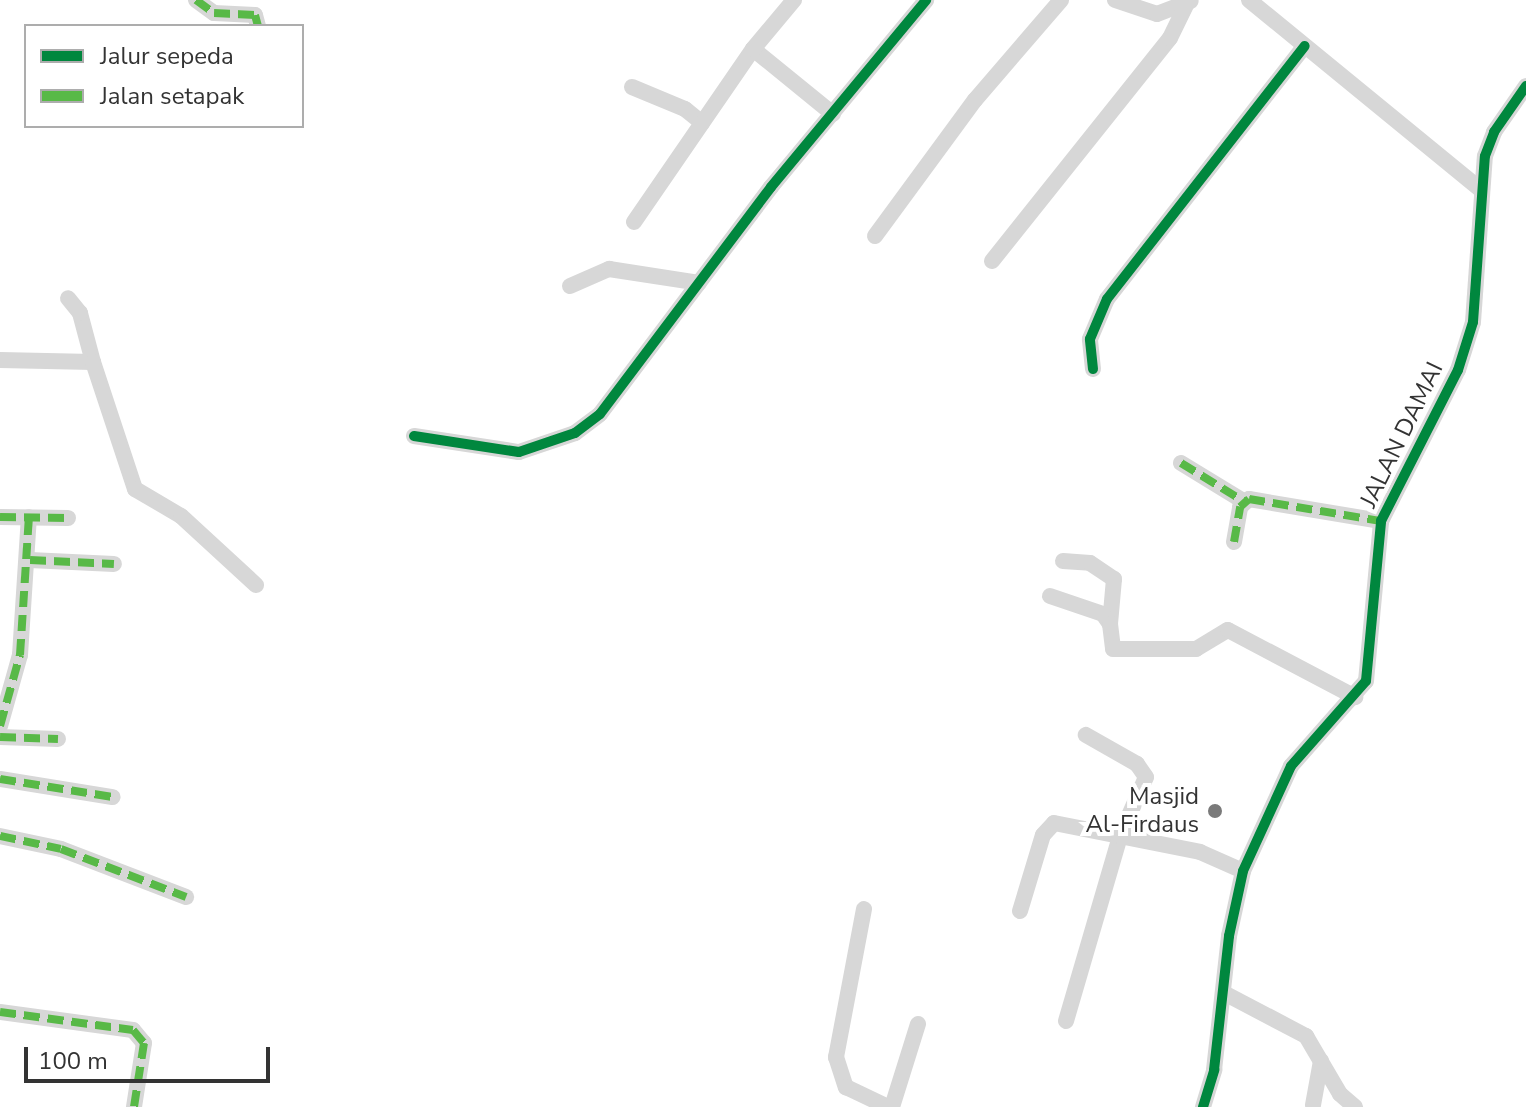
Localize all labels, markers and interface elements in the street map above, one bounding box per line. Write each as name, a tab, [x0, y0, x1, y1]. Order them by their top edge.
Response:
legend	[24, 24, 304, 128]
text: Jalur sepeda	[100, 40, 234, 72]
text: Jalan setapak	[100, 80, 244, 112]
street label: JALAN DAMAI	[1354, 357, 1450, 513]
place label: Masjid Al-Firdaus	[1086, 783, 1199, 839]
marker: Masjid Al-Firdaus	[1206, 802, 1224, 820]
scale bar	[28, 1031, 274, 1081]
text: 100 m	[38, 1045, 108, 1077]

